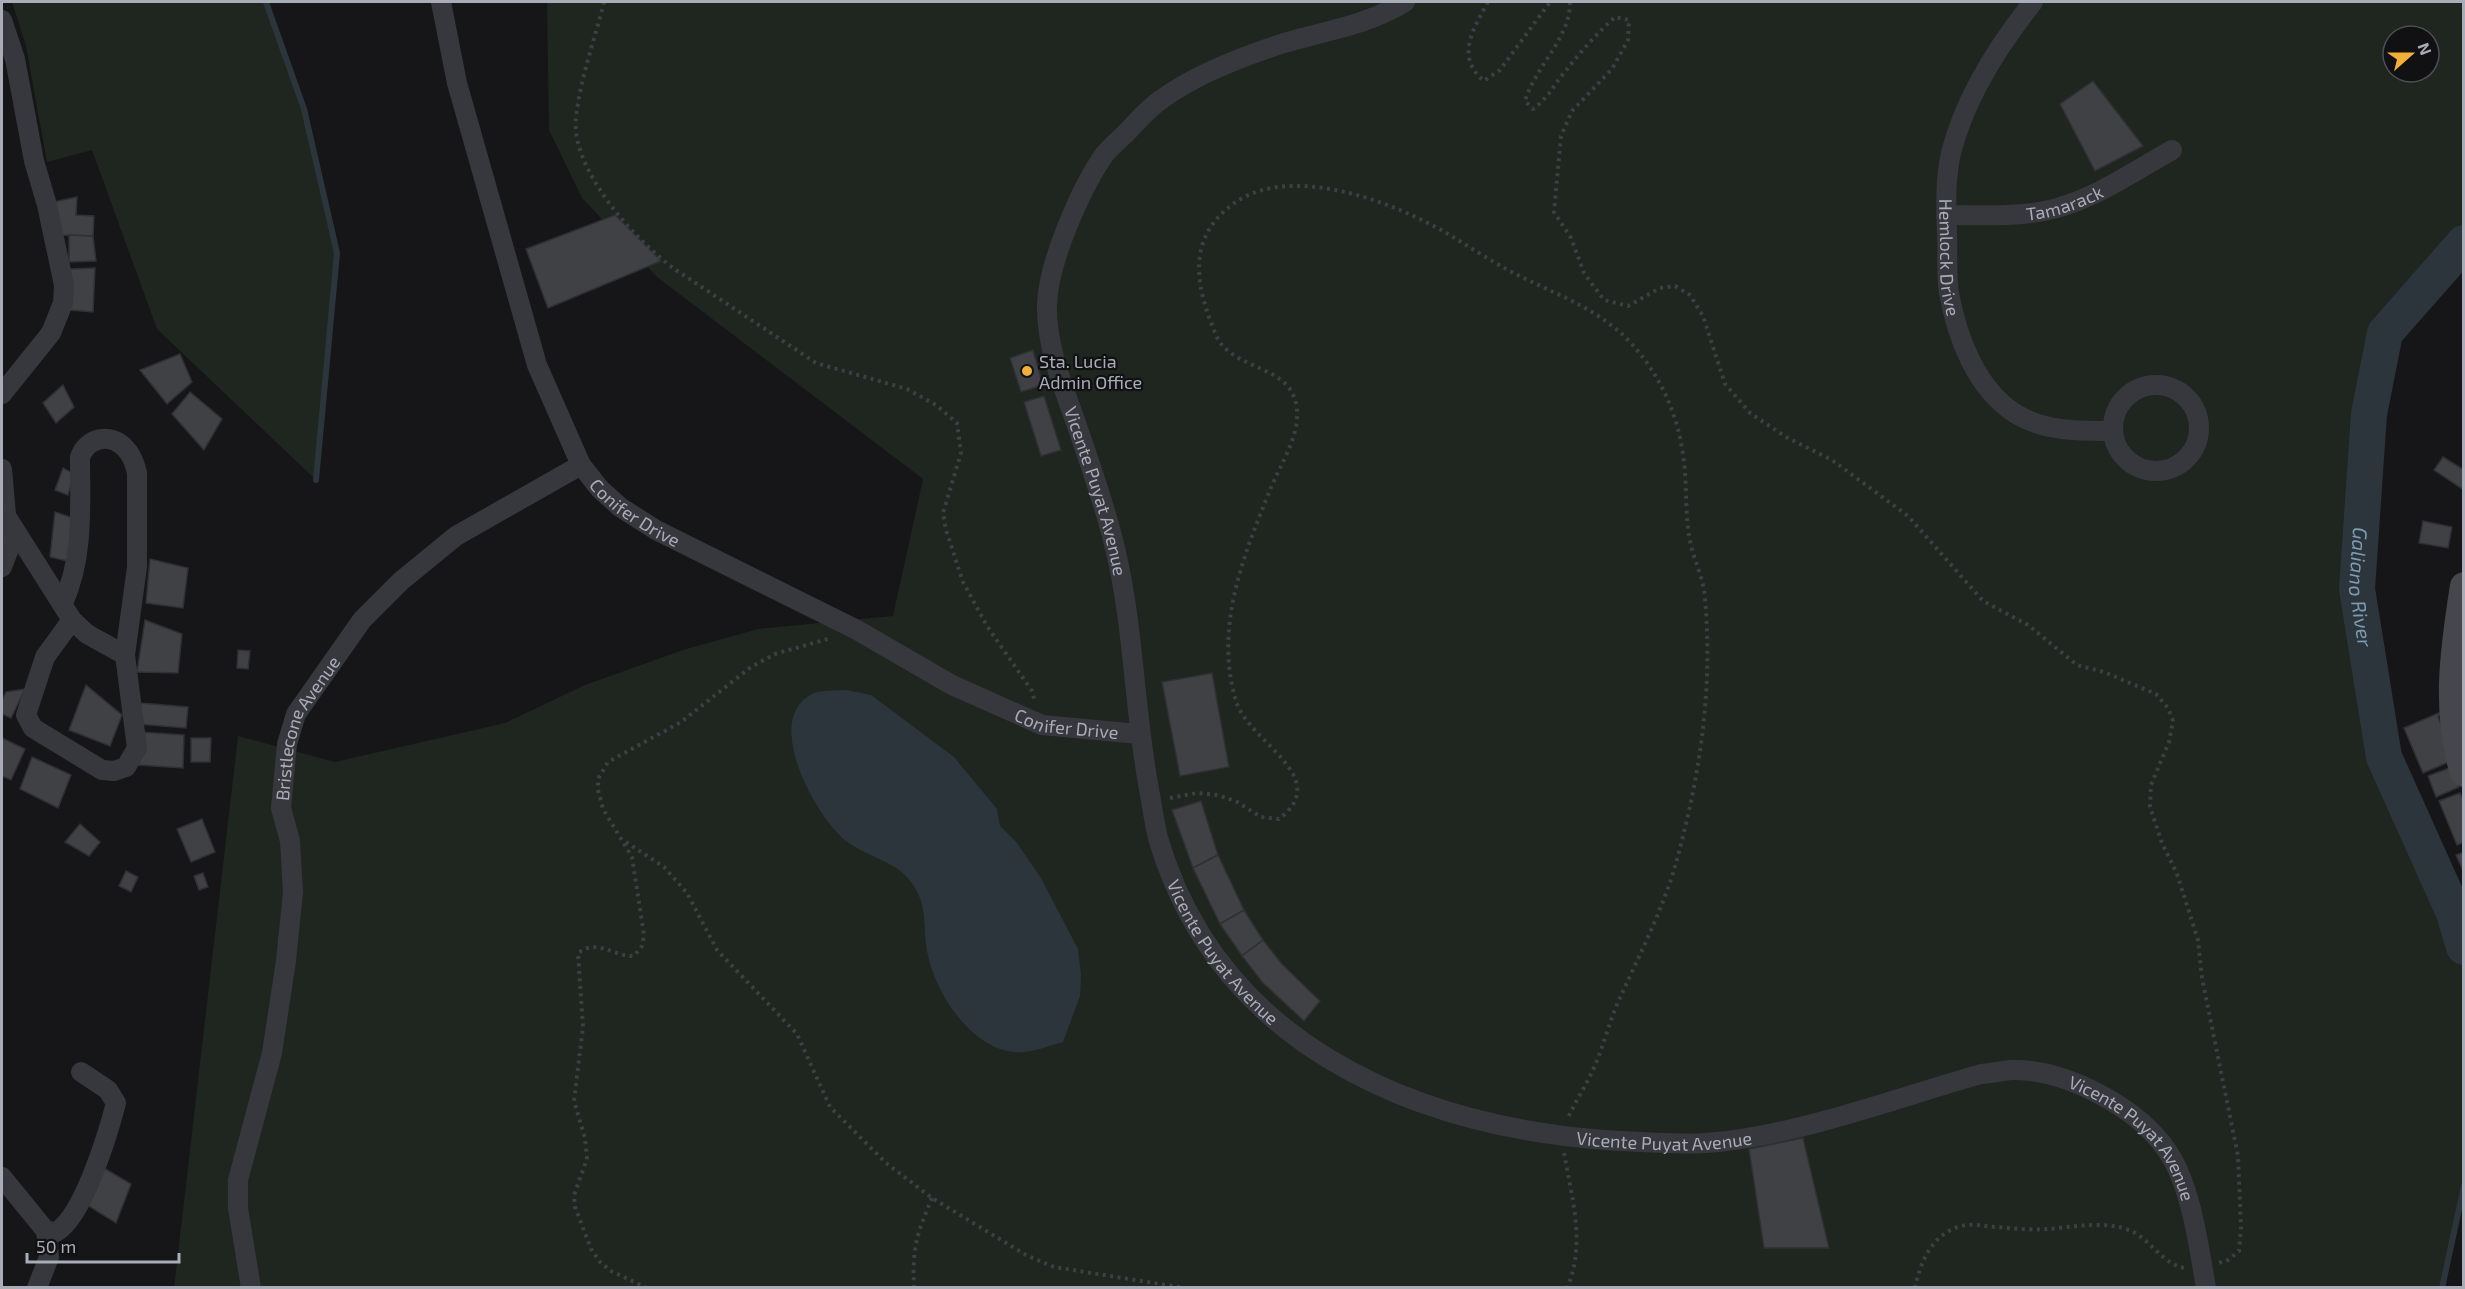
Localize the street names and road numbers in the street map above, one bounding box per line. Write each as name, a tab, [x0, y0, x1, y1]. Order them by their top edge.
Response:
street label: Tamarack	[2025, 180, 2106, 225]
street label: Hemlock Drive	[1935, 199, 1965, 318]
street label: Vicente Puyat Avenue	[1060, 404, 1132, 577]
street label: Conifer Drive	[585, 474, 684, 551]
street label: Bristlecone Avenue	[271, 652, 344, 802]
street label: Conifer Drive	[1011, 703, 1119, 743]
street label: Vicente Puyat Avenue	[1163, 876, 1283, 1029]
street label: Vicente Puyat Avenue	[2066, 1071, 2199, 1203]
street label: Vicente Puyat Avenue	[1575, 1126, 1754, 1155]

